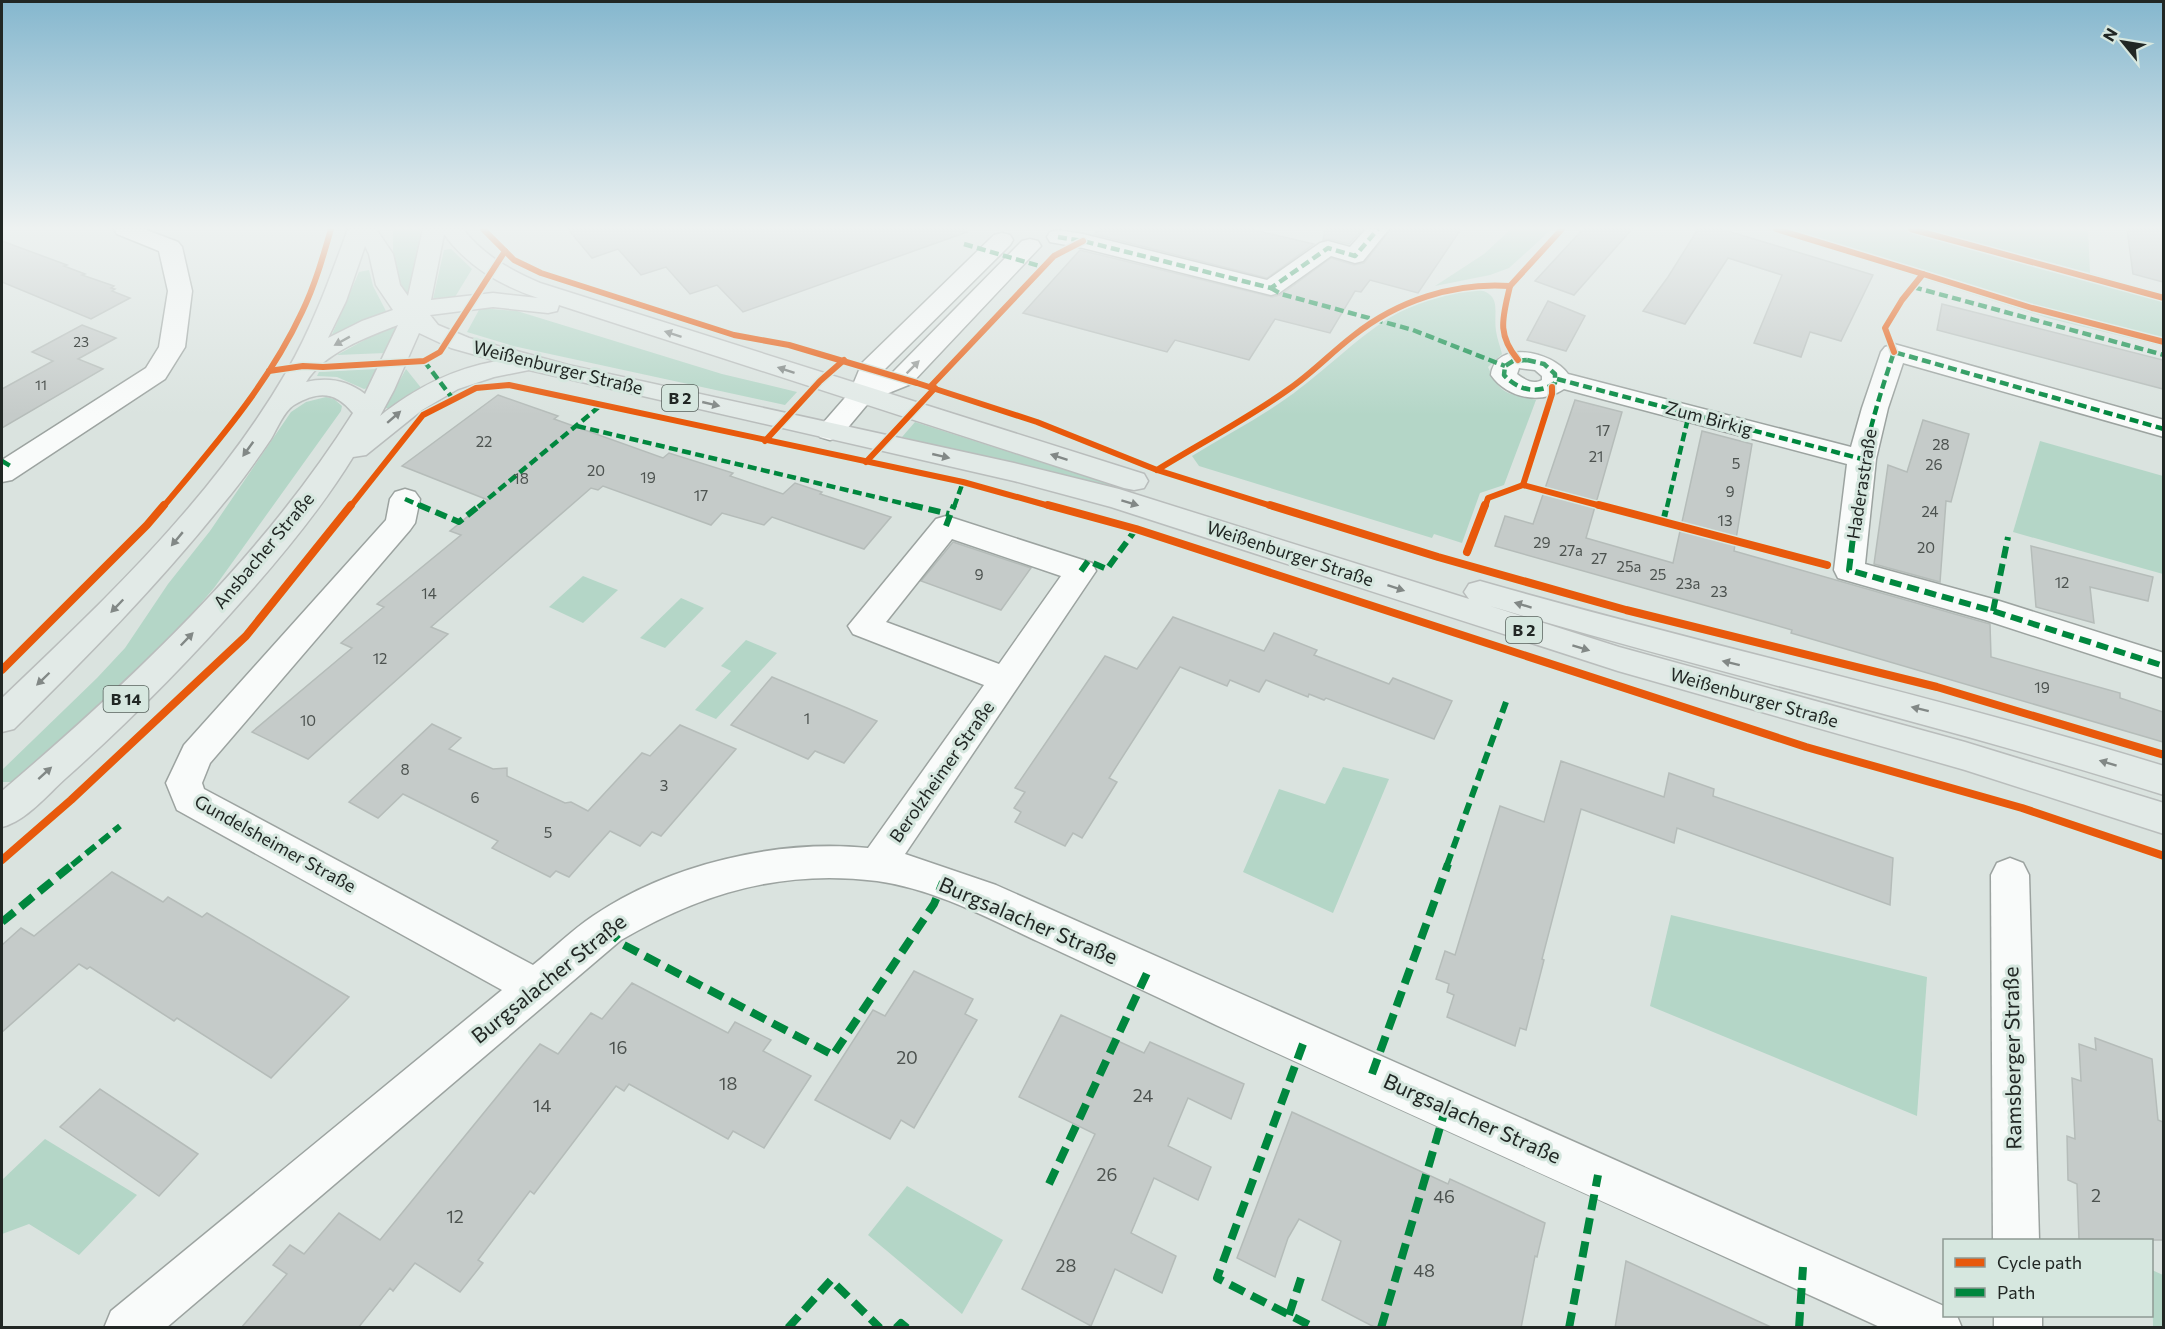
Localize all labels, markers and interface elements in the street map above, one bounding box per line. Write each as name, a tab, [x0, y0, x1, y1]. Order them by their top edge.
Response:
north arrow	[2093, 12, 2153, 72]
text: N	[2098, 24, 2121, 44]
one-way arrow	[663, 329, 681, 338]
house number: 23	[73, 333, 89, 350]
one-way arrow	[334, 335, 350, 346]
street label: Weißenburger Straße	[471, 335, 645, 399]
one-way arrow	[905, 361, 919, 375]
one-way arrow	[777, 365, 795, 374]
house number: 11	[35, 376, 47, 393]
road number: B 2	[662, 385, 698, 411]
street label: Zum Birkig	[1663, 396, 1755, 440]
one-way arrow	[701, 400, 720, 410]
one-way arrow	[386, 411, 401, 424]
house number: 17	[1596, 421, 1610, 439]
street label: Haderastraße	[1841, 427, 1881, 541]
house number: 22	[476, 432, 492, 450]
house number: 28	[1932, 435, 1950, 453]
one-way arrow	[243, 442, 255, 457]
house number: 21	[1589, 447, 1603, 465]
one-way arrow	[932, 451, 950, 461]
one-way arrow	[1050, 452, 1068, 462]
house number: 5	[1732, 454, 1740, 472]
house number: 26	[1925, 455, 1943, 473]
house number: 20	[587, 461, 605, 479]
house number: 19	[640, 468, 656, 486]
house number: 18	[513, 469, 529, 487]
house number: 9	[1725, 482, 1735, 500]
house number: 17	[694, 486, 708, 504]
street label: Ansbacher Straße	[208, 488, 318, 613]
one-way arrow	[1121, 499, 1139, 508]
house number: 24	[1921, 502, 1939, 520]
house number: 13	[1718, 511, 1732, 529]
street label: Weißenburger Straße	[1204, 516, 1377, 590]
one-way arrow	[171, 531, 184, 546]
house number: 29	[1533, 533, 1551, 551]
house number: 20	[1917, 538, 1935, 556]
house number: 27a	[1559, 541, 1583, 559]
house number: 27	[1591, 549, 1607, 567]
house number: 25a	[1617, 557, 1641, 575]
house number: 9	[974, 565, 984, 583]
house number: 25	[1650, 565, 1666, 583]
house number: 12	[2055, 573, 2069, 591]
house number: 23a	[1676, 574, 1700, 592]
house number: 23	[1711, 582, 1727, 600]
house number: 14	[421, 584, 437, 602]
one-way arrow	[1387, 584, 1405, 593]
one-way arrow	[110, 598, 124, 613]
one-way arrow	[1514, 600, 1532, 609]
road number: B 2	[1506, 617, 1542, 643]
one-way arrow	[180, 632, 194, 647]
one-way arrow	[1572, 644, 1590, 653]
house number: 12	[373, 649, 387, 667]
one-way arrow	[1722, 657, 1740, 667]
street label: Weißenburger Straße	[1668, 662, 1841, 732]
one-way arrow	[36, 672, 50, 686]
house number: 19	[2034, 678, 2050, 696]
road number: B 14	[104, 686, 148, 712]
street label: Berolzheimer Straße	[884, 697, 998, 846]
one-way arrow	[1911, 704, 1930, 714]
house number: 1	[804, 709, 810, 727]
house number: 10	[300, 711, 316, 729]
one-way arrow	[2099, 758, 2117, 767]
house number: 8	[400, 760, 410, 778]
one-way arrow	[37, 767, 52, 780]
house number: 3	[660, 776, 668, 794]
house number: 6	[470, 788, 480, 806]
street label: Gundelsheimer Straße	[191, 790, 360, 897]
house number: 5	[544, 823, 552, 841]
street label: Burgsalacher Straße	[936, 871, 1122, 969]
street label: Burgsalacher Straße	[466, 908, 630, 1048]
street label: Ramsberger Straße	[1997, 966, 2026, 1150]
house number: 16	[609, 1036, 627, 1058]
house number: 20	[896, 1046, 918, 1068]
street label: Burgsalacher Straße	[1380, 1067, 1565, 1168]
house number: 18	[719, 1072, 737, 1094]
house number: 24	[1133, 1084, 1153, 1106]
house number: 14	[533, 1094, 551, 1116]
house number: 26	[1097, 1163, 1117, 1185]
house number: 2	[2091, 1184, 2101, 1206]
house number: 46	[1433, 1185, 1455, 1207]
house number: 12	[446, 1205, 464, 1227]
legend	[1943, 1239, 2153, 1317]
text: Cycle path	[1997, 1251, 2082, 1273]
house number: 28	[1056, 1254, 1077, 1276]
house number: 48	[1413, 1259, 1435, 1281]
text: Path	[1997, 1281, 2035, 1303]

